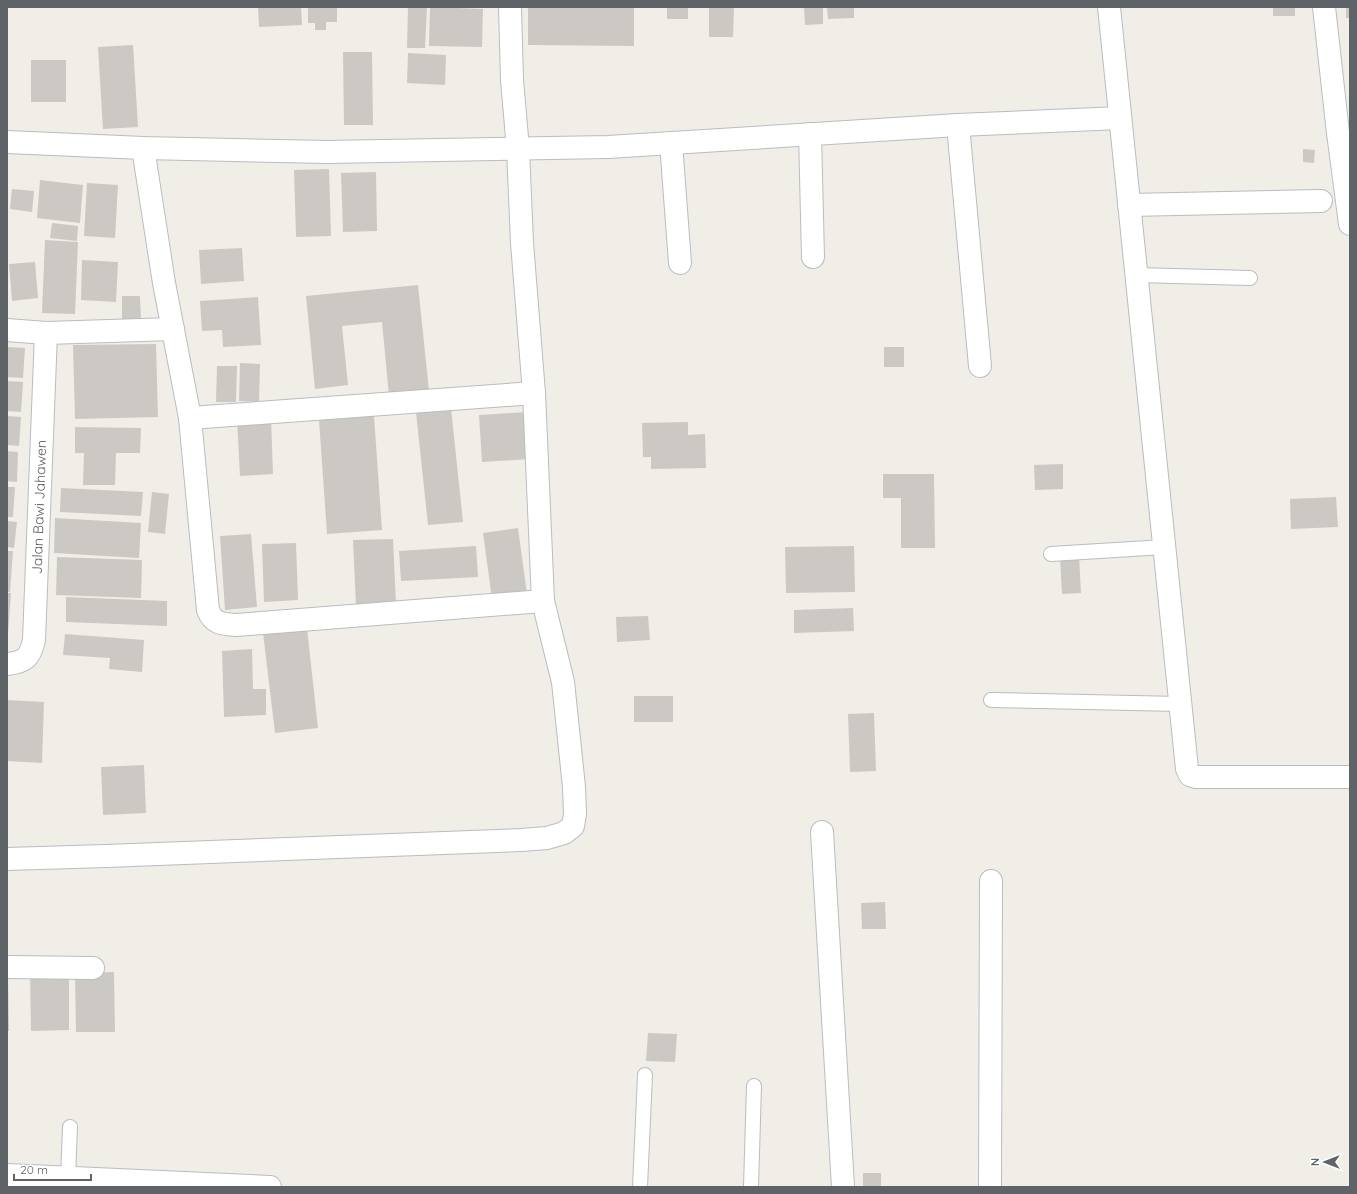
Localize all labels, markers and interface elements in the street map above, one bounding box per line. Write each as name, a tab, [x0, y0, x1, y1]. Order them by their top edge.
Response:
street label: Jalan Bawi Jahawen	[28, 440, 50, 574]
north arrow	[1305, 1142, 1345, 1182]
scale bar	[14, 1156, 91, 1182]
text: N	[1308, 1158, 1322, 1166]
text: 20 m	[20, 1162, 48, 1177]

